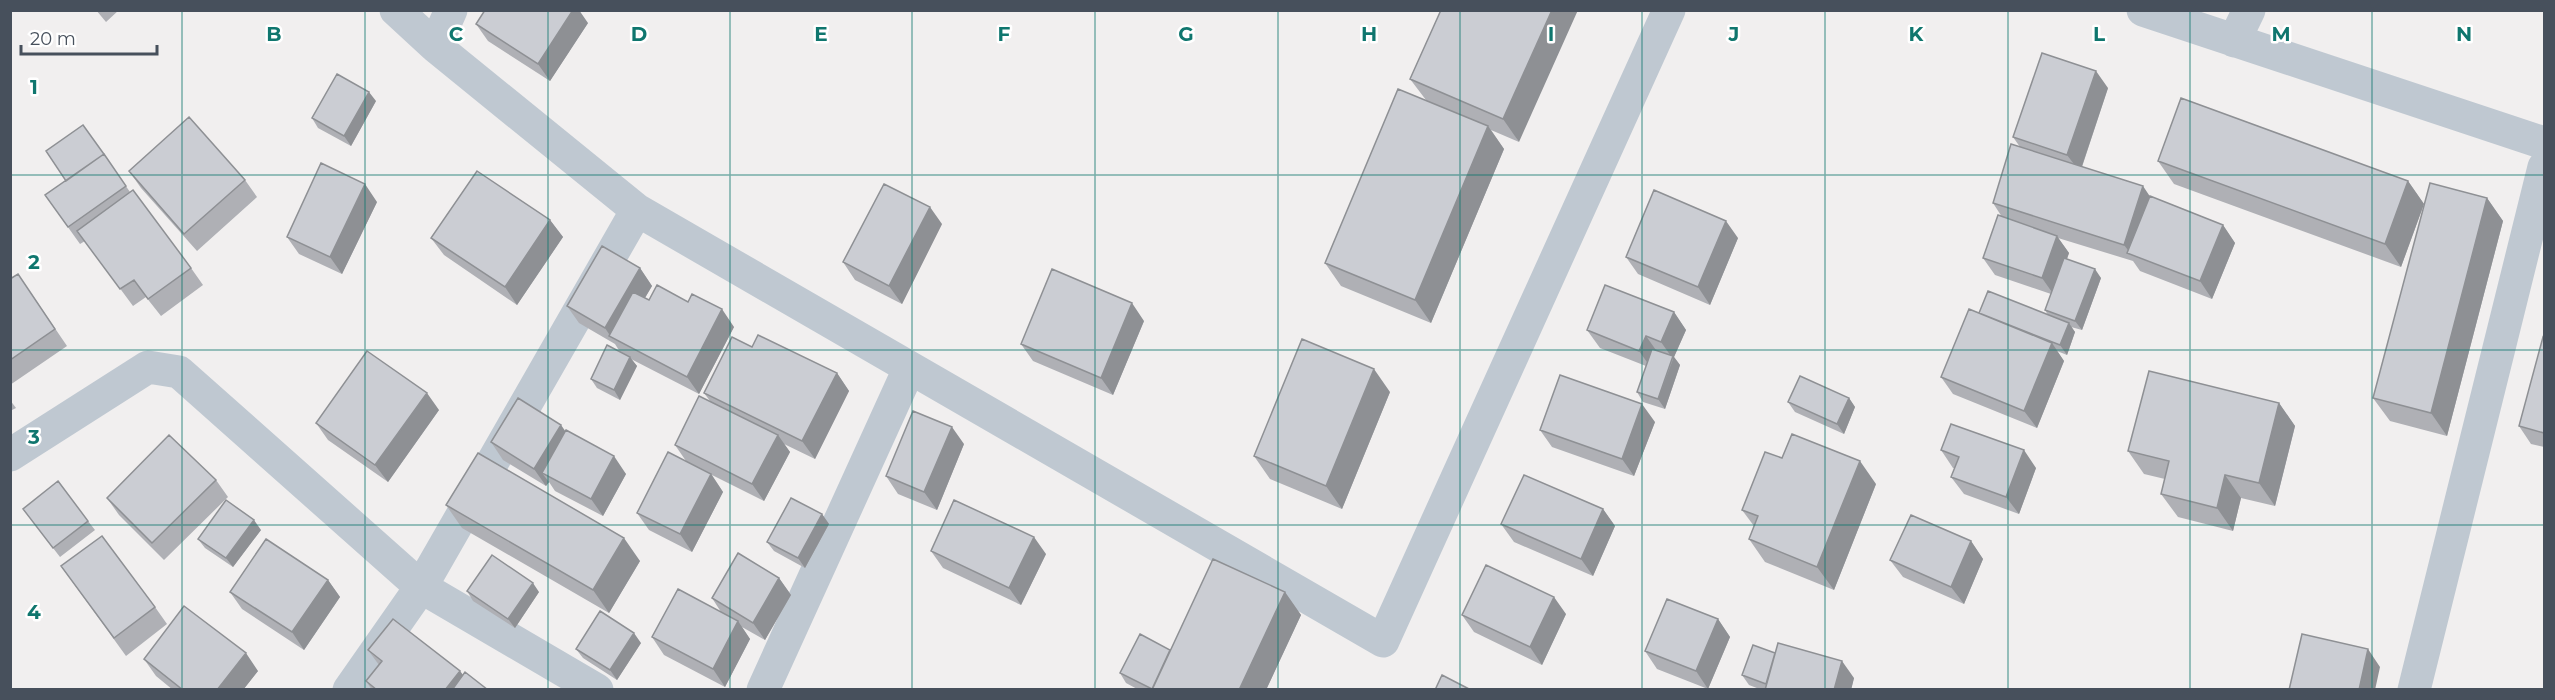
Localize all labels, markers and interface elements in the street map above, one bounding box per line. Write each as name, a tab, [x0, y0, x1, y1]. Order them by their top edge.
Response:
scale bar	[21, 18, 158, 56]
text: B	[266, 22, 282, 46]
text: C	[449, 22, 464, 46]
text: D	[631, 22, 647, 46]
text: E	[814, 22, 828, 46]
text: F	[998, 22, 1011, 46]
text: G	[1178, 22, 1194, 46]
text: H	[1361, 22, 1377, 46]
text: I	[1548, 22, 1554, 46]
text: J	[1728, 22, 1739, 46]
text: K	[1909, 22, 1925, 46]
text: L	[2093, 22, 2105, 46]
text: M	[2271, 22, 2291, 46]
text: N	[2456, 22, 2472, 46]
text: 20 m	[30, 28, 76, 50]
text: 1	[30, 75, 38, 99]
text: 2	[28, 250, 40, 274]
text: 3	[27, 425, 40, 449]
text: 4	[27, 600, 41, 624]

